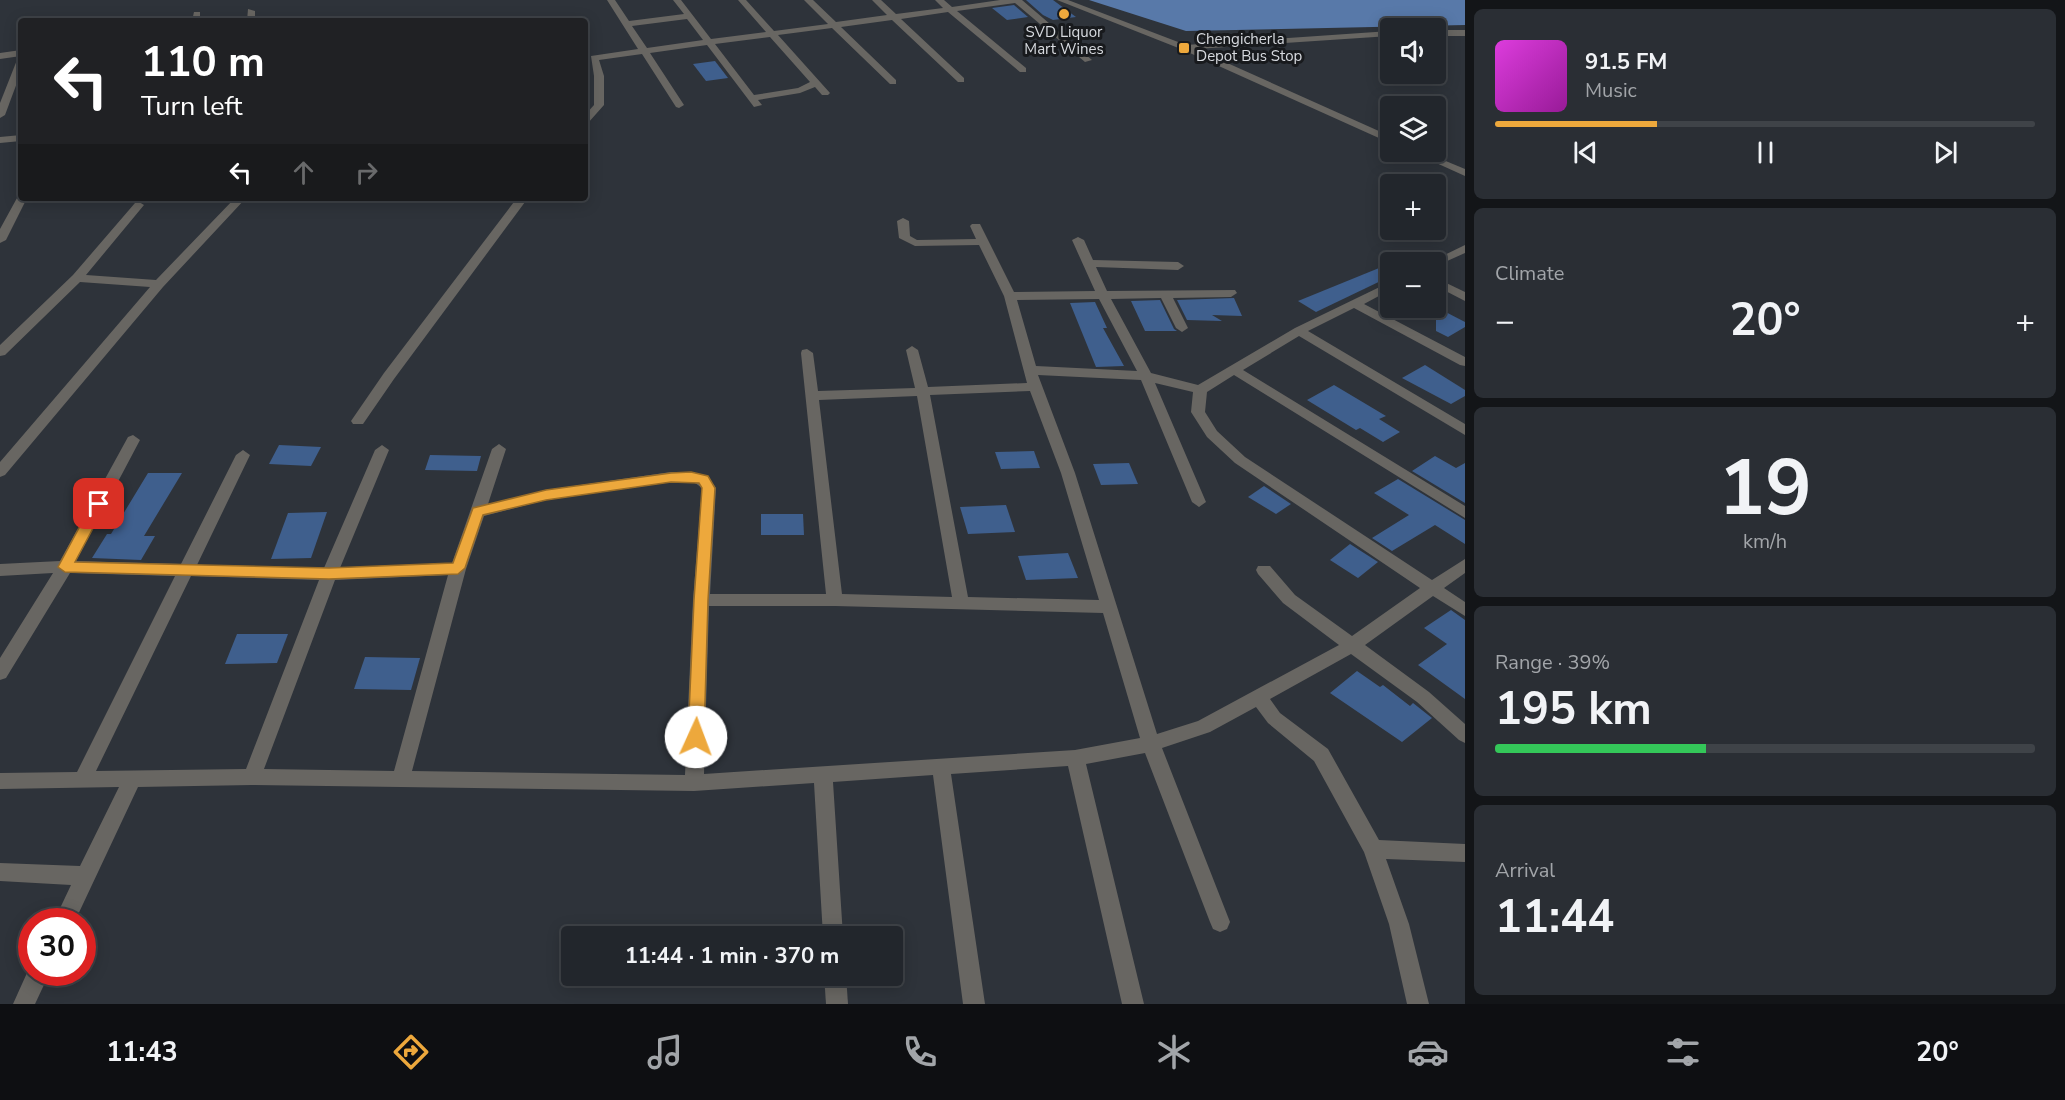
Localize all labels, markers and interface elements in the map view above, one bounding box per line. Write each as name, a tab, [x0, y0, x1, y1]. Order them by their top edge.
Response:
marker: SVD Liquor Mart Wines	[1057, 7, 1071, 21]
map controls	[1380, 18, 1446, 318]
button: sound	[1380, 18, 1446, 84]
place label: SVD Liquor Mart Wines	[1024, 22, 1104, 59]
place label: Chengicherla Depot Bus Stop	[1196, 29, 1303, 66]
text: 110 m	[141, 34, 265, 91]
marker: Chengicherla Depot Bus Stop	[1177, 41, 1191, 55]
icon: left	[42, 42, 120, 120]
text: 91.5 FM	[1585, 47, 1667, 77]
text: Music	[1585, 77, 1637, 104]
text: Turn left	[141, 88, 242, 125]
button: layers	[1380, 96, 1446, 162]
icon: previous	[1569, 136, 1602, 169]
icon: pause	[1749, 136, 1782, 169]
icon: next	[1929, 136, 1962, 169]
icon: left	[224, 156, 257, 189]
icon: ahead	[287, 156, 320, 189]
icon: right	[350, 156, 383, 189]
button: +	[1380, 174, 1446, 240]
button: −	[1380, 252, 1446, 318]
text: Climate	[1495, 260, 1564, 287]
text: 20°	[1729, 290, 1801, 351]
text: −	[1495, 299, 1515, 344]
text: +	[2015, 299, 2035, 344]
text: 19	[1718, 435, 1812, 542]
pin	[73, 478, 124, 529]
icon: arrive	[82, 487, 115, 520]
text: km/h	[1743, 528, 1787, 555]
text: Range · 39%	[1495, 649, 1610, 676]
text: 195 km	[1495, 679, 1652, 740]
position arrow	[664, 705, 728, 769]
text: Arrival	[1495, 857, 1555, 884]
text: 11:44	[1495, 887, 1614, 948]
speed limit sign: 30	[18, 908, 96, 986]
text: 11:44 · 1 min · 370 m	[625, 941, 839, 971]
icon: directions	[390, 1031, 432, 1073]
icon: music	[644, 1031, 686, 1073]
icon: phone	[899, 1031, 941, 1073]
icon: climate	[1153, 1031, 1195, 1073]
icon: car	[1407, 1031, 1449, 1073]
icon: filters	[1662, 1031, 1704, 1073]
text: 11:43	[106, 1034, 178, 1071]
text: 20°	[1916, 1034, 1959, 1071]

